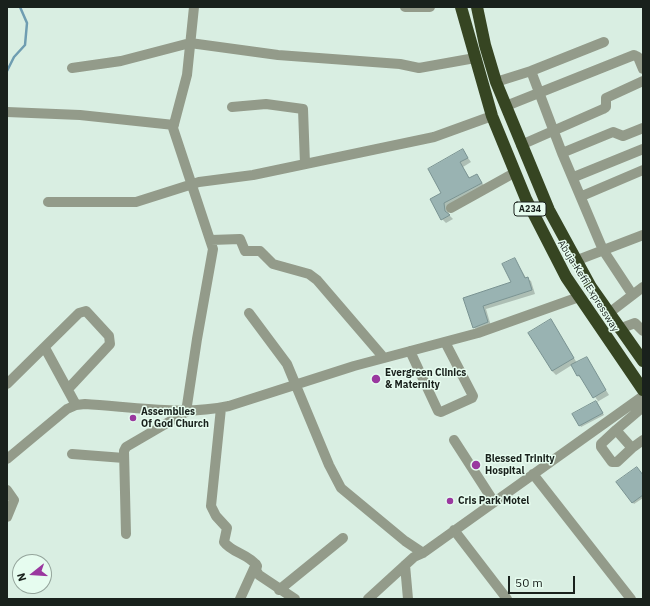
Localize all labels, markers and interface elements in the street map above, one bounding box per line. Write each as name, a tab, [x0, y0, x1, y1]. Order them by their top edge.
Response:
road number: A234	[514, 202, 546, 216]
street label: Abuja-Keffi Expressway	[555, 238, 621, 334]
place label: Evergreen Clinics & Maternity	[385, 367, 466, 390]
marker: Evergreen Clinics & Maternity	[370, 373, 382, 385]
place label: Assemblies Of God Church	[141, 406, 209, 430]
marker: Assemblies Of God Church	[128, 413, 138, 423]
place label: Blessed Trinity Hospital	[485, 453, 555, 476]
marker: Blessed Trinity Hospital	[470, 459, 482, 471]
place label: Cris Park Motel	[458, 495, 529, 507]
marker: Cris Park Motel	[445, 496, 455, 506]
north arrow	[12, 554, 52, 594]
scale bar	[510, 568, 577, 594]
text: N	[14, 571, 29, 583]
text: 50 m	[515, 575, 543, 590]

